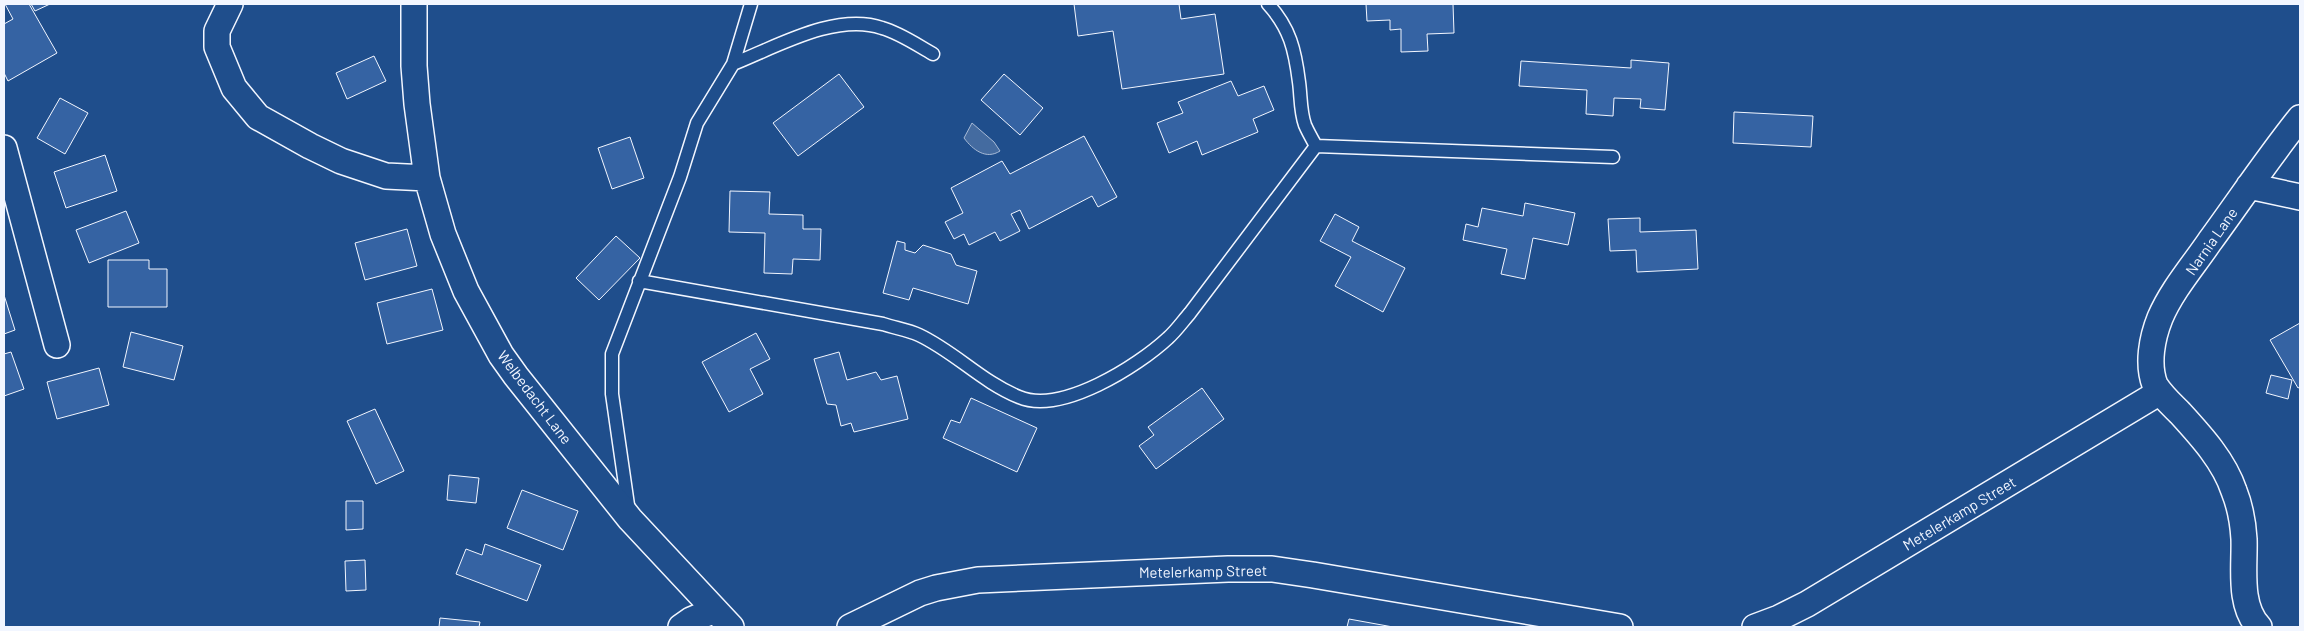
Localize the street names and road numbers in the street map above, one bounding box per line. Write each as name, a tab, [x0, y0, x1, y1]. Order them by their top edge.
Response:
street label: Narnia Lane	[2181, 204, 2241, 278]
street label: Welbedacht Lane	[494, 347, 576, 447]
street label: Metelerkamp Street	[1899, 472, 2019, 554]
street label: Metelerkamp Street	[1139, 561, 1267, 581]

